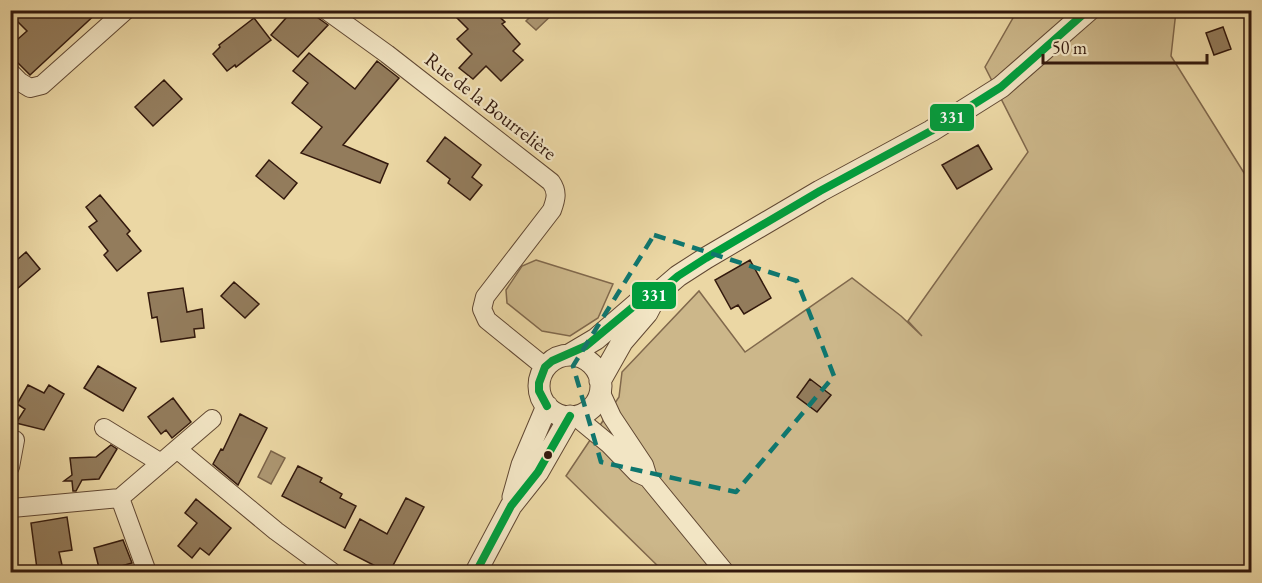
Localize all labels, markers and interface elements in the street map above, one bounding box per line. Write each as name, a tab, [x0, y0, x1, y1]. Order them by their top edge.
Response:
scale bar	[1043, 27, 1206, 65]
text: 50 m	[1052, 36, 1087, 59]
street label: Rue de la Bourrelière	[420, 46, 562, 166]
line badge: 331	[929, 103, 975, 132]
text: 331	[939, 107, 965, 128]
line badge: 331	[631, 281, 677, 310]
text: 331	[641, 285, 667, 306]
unlabelled marker	[542, 449, 554, 461]

